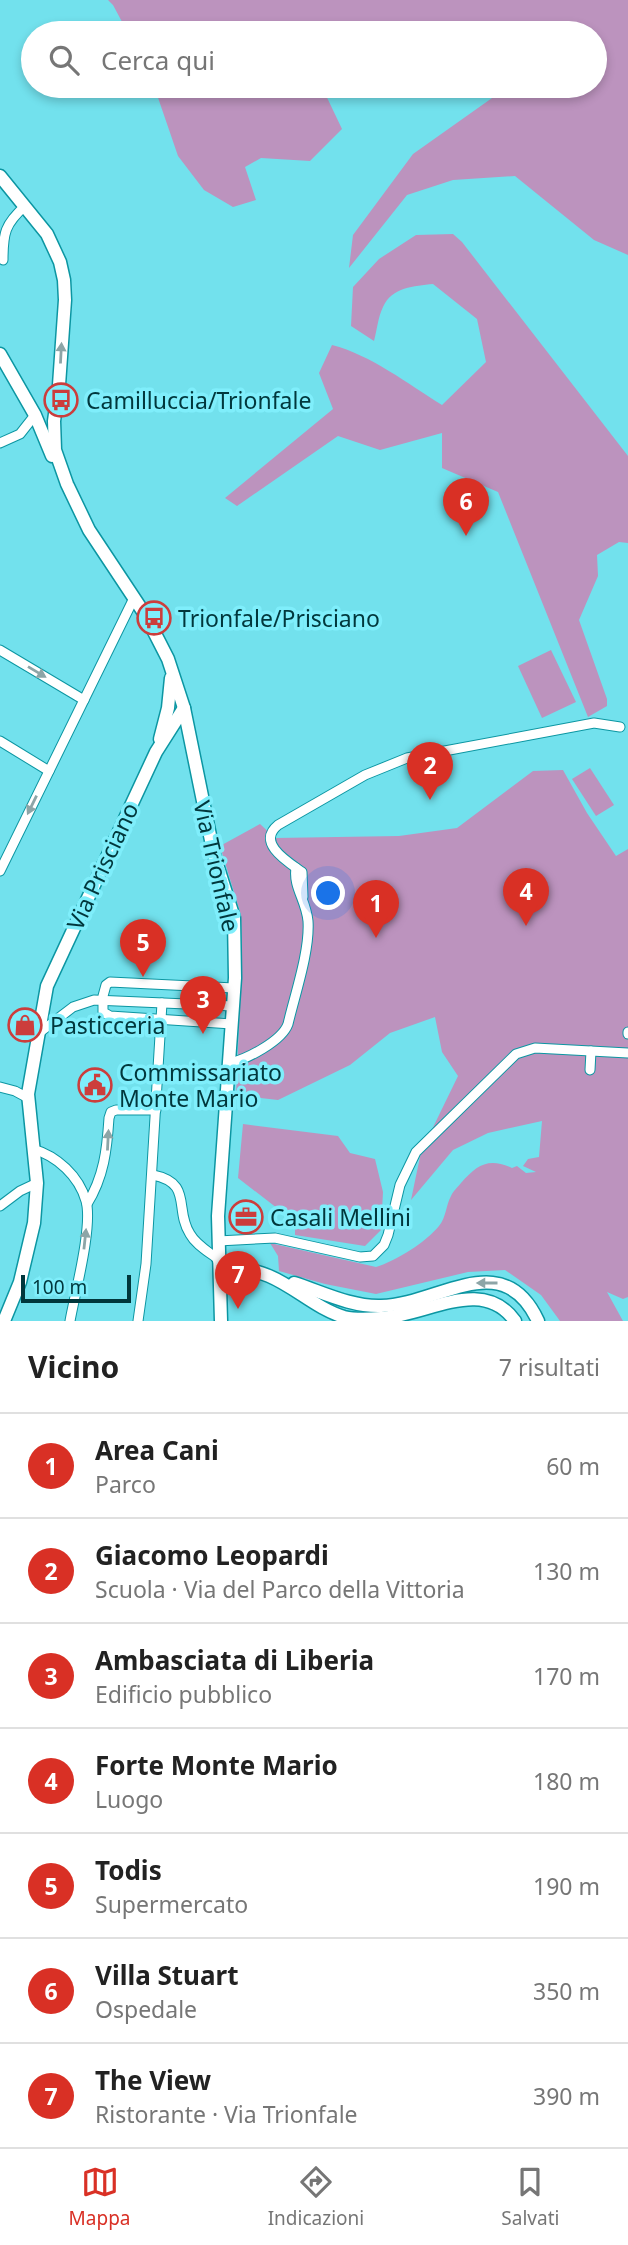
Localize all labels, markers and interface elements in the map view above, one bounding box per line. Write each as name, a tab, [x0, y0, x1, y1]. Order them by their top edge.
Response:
search box	[21, 21, 607, 98]
icon: search	[45, 41, 83, 79]
text: Cerca qui	[101, 42, 215, 78]
one-way arrow	[56, 342, 67, 364]
bus stop icon: Camilluccia/Trionfale	[42, 381, 80, 419]
place label: Camilluccia/Trionfale	[86, 384, 311, 416]
pin: 6	[443, 478, 489, 536]
bus stop icon: Trionfale/Prisciano	[135, 599, 173, 637]
place label: Trionfale/Prisciano	[178, 602, 380, 634]
one-way arrow	[28, 666, 47, 679]
pin: 2	[407, 742, 453, 800]
one-way arrow	[27, 795, 38, 815]
street label: Via Prisciano	[59, 797, 145, 935]
street label: Via Trionfale	[186, 797, 248, 935]
pin: 4	[503, 868, 549, 926]
your location	[311, 876, 345, 910]
pin: 1	[353, 880, 399, 938]
pin: 5	[120, 919, 166, 977]
pin: 3	[180, 976, 226, 1034]
shop icon: Pasticceria	[6, 1006, 44, 1044]
place label: Pasticceria	[50, 1009, 165, 1041]
place label: Commissariato Monte Mario	[119, 1056, 282, 1114]
public building icon: Commissariato Monte Mario	[76, 1066, 114, 1104]
one-way arrow	[102, 1129, 113, 1151]
office icon: Casali Mellini	[227, 1198, 265, 1236]
place label: Casali Mellini	[270, 1201, 411, 1233]
one-way arrow	[79, 1227, 90, 1249]
pin: 7	[215, 1251, 261, 1309]
scale bar	[21, 1272, 131, 1304]
text: 100 m	[32, 1274, 87, 1300]
one-way arrow	[476, 1277, 498, 1289]
text: Vicino	[28, 1346, 119, 1387]
text: 7 risultati	[499, 1351, 600, 1383]
text: Area Cani	[95, 1432, 219, 1468]
text: 1	[44, 1450, 58, 1482]
text: 60 m	[546, 1450, 600, 1482]
text: Parco	[95, 1468, 156, 1500]
text: Giacomo Leopardi	[95, 1537, 329, 1573]
text: 2	[44, 1555, 58, 1587]
text: 130 m	[533, 1555, 600, 1587]
text: Scuola · Via del Parco della Vittoria	[95, 1573, 465, 1605]
text: Ambasciata di Liberia	[95, 1642, 374, 1678]
text: 3	[44, 1660, 58, 1692]
text: 170 m	[533, 1660, 600, 1692]
text: Edificio pubblico	[95, 1678, 272, 1710]
text: Forte Monte Mario	[95, 1747, 338, 1783]
text: 4	[44, 1765, 58, 1797]
text: 180 m	[533, 1765, 600, 1797]
text: Luogo	[95, 1783, 163, 1815]
text: Todis	[95, 1852, 162, 1888]
text: 5	[44, 1870, 58, 1902]
text: 190 m	[533, 1870, 600, 1902]
text: Supermercato	[95, 1888, 248, 1920]
text: Villa Stuart	[95, 1957, 239, 1993]
text: 6	[44, 1975, 58, 2007]
text: 350 m	[533, 1975, 600, 2007]
text: Ospedale	[95, 1993, 197, 2025]
text: The View	[95, 2062, 211, 2098]
text: 7	[44, 2080, 58, 2112]
text: 390 m	[533, 2080, 600, 2112]
text: Ristorante · Via Trionfale	[95, 2098, 358, 2130]
tab: Mappa	[69, 2163, 131, 2231]
tab: Indicazioni	[268, 2163, 364, 2231]
tab: Salvati	[501, 2163, 559, 2231]

